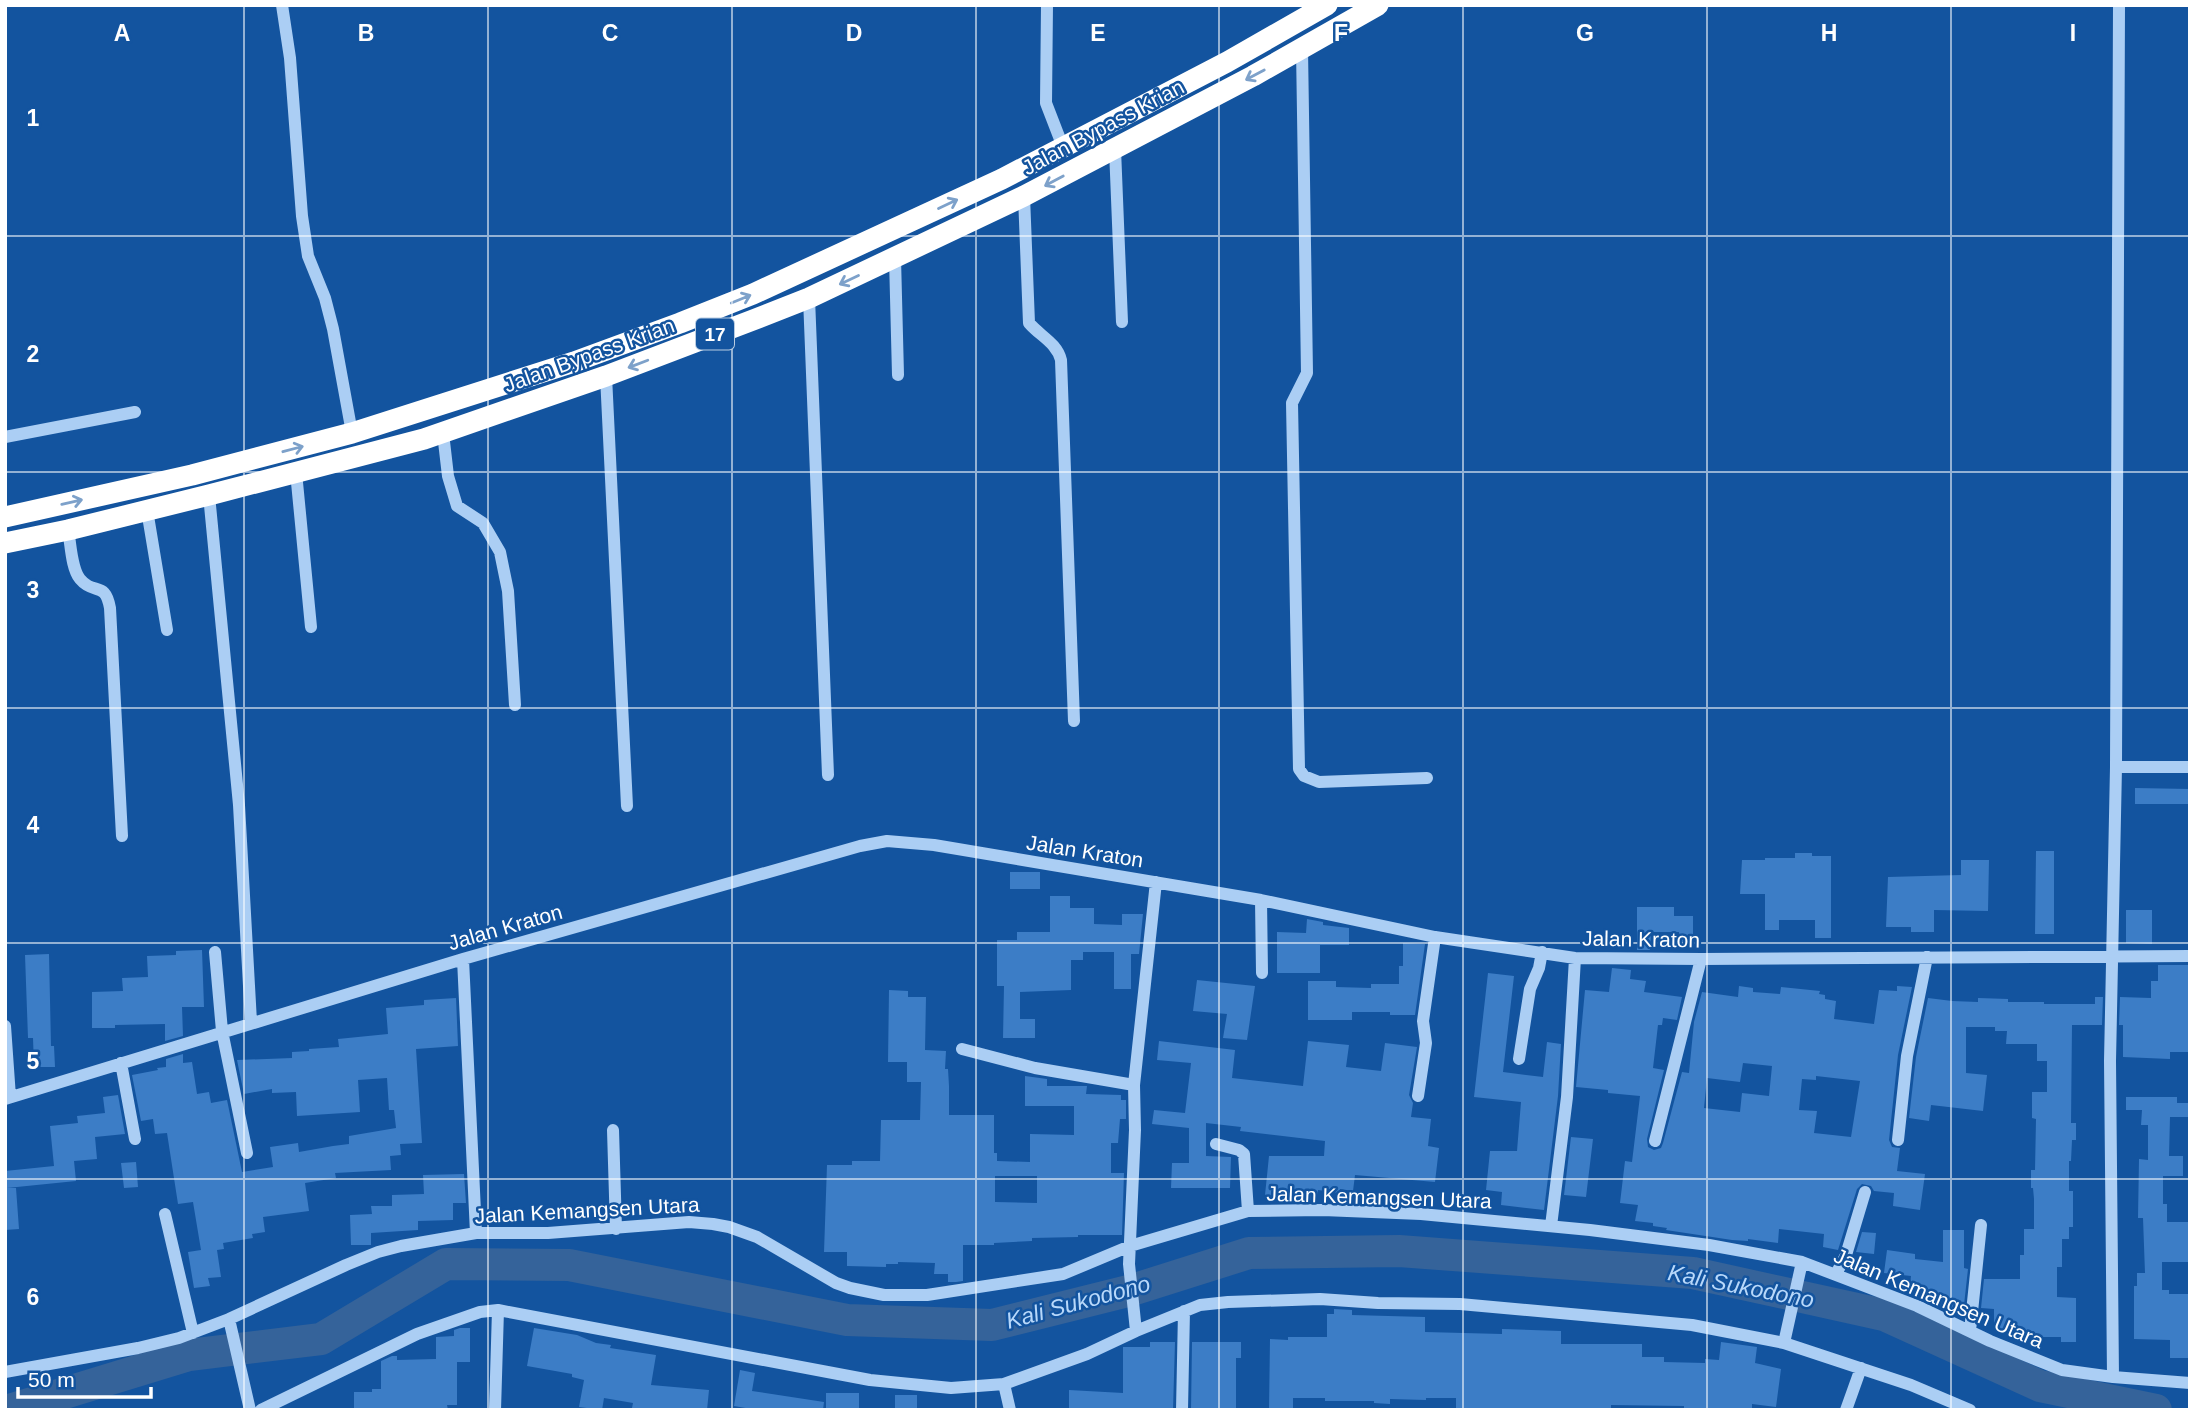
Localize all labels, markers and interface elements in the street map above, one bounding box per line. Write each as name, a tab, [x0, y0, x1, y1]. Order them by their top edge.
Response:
text: A	[114, 20, 130, 46]
text: B	[358, 20, 374, 46]
text: C	[602, 20, 618, 46]
text: D	[846, 20, 862, 46]
text: E	[1090, 20, 1106, 46]
text: F	[1334, 20, 1348, 46]
text: G	[1576, 20, 1594, 46]
text: H	[1821, 20, 1837, 46]
text: I	[2070, 20, 2076, 46]
one-way arrow	[1245, 69, 1266, 82]
street label: Jalan Bypass Krian	[1018, 75, 1188, 179]
text: 1	[27, 105, 40, 131]
one-way arrow	[1044, 174, 1064, 188]
one-way arrow	[936, 197, 958, 210]
one-way arrow	[839, 273, 860, 287]
one-way arrow	[729, 291, 751, 304]
street label: Jalan Bypass Krian	[501, 313, 677, 397]
road number: 17	[696, 318, 734, 350]
text: 2	[27, 341, 39, 367]
one-way arrow	[627, 359, 649, 372]
one-way arrow	[281, 442, 304, 455]
one-way arrow	[60, 495, 83, 508]
text: 3	[27, 577, 39, 603]
text: 4	[27, 812, 40, 838]
street label: Jalan Kraton	[1025, 830, 1145, 872]
street label: Jalan Kraton	[445, 900, 565, 954]
street label: Jalan Kraton	[1582, 926, 1700, 952]
text: 5	[27, 1048, 40, 1074]
street label: Jalan Kemangsen Utara	[1266, 1182, 1492, 1212]
street label: Jalan Kemangsen Utara	[474, 1193, 700, 1227]
street label: Jalan Kemangsen Utara	[1831, 1243, 2047, 1353]
water label: Kali Sukodono	[1666, 1259, 1816, 1313]
water label: Kali Sukodono	[1003, 1270, 1153, 1334]
text: 6	[27, 1284, 39, 1310]
scale bar	[18, 1356, 150, 1400]
text: 50 m	[28, 1368, 75, 1391]

